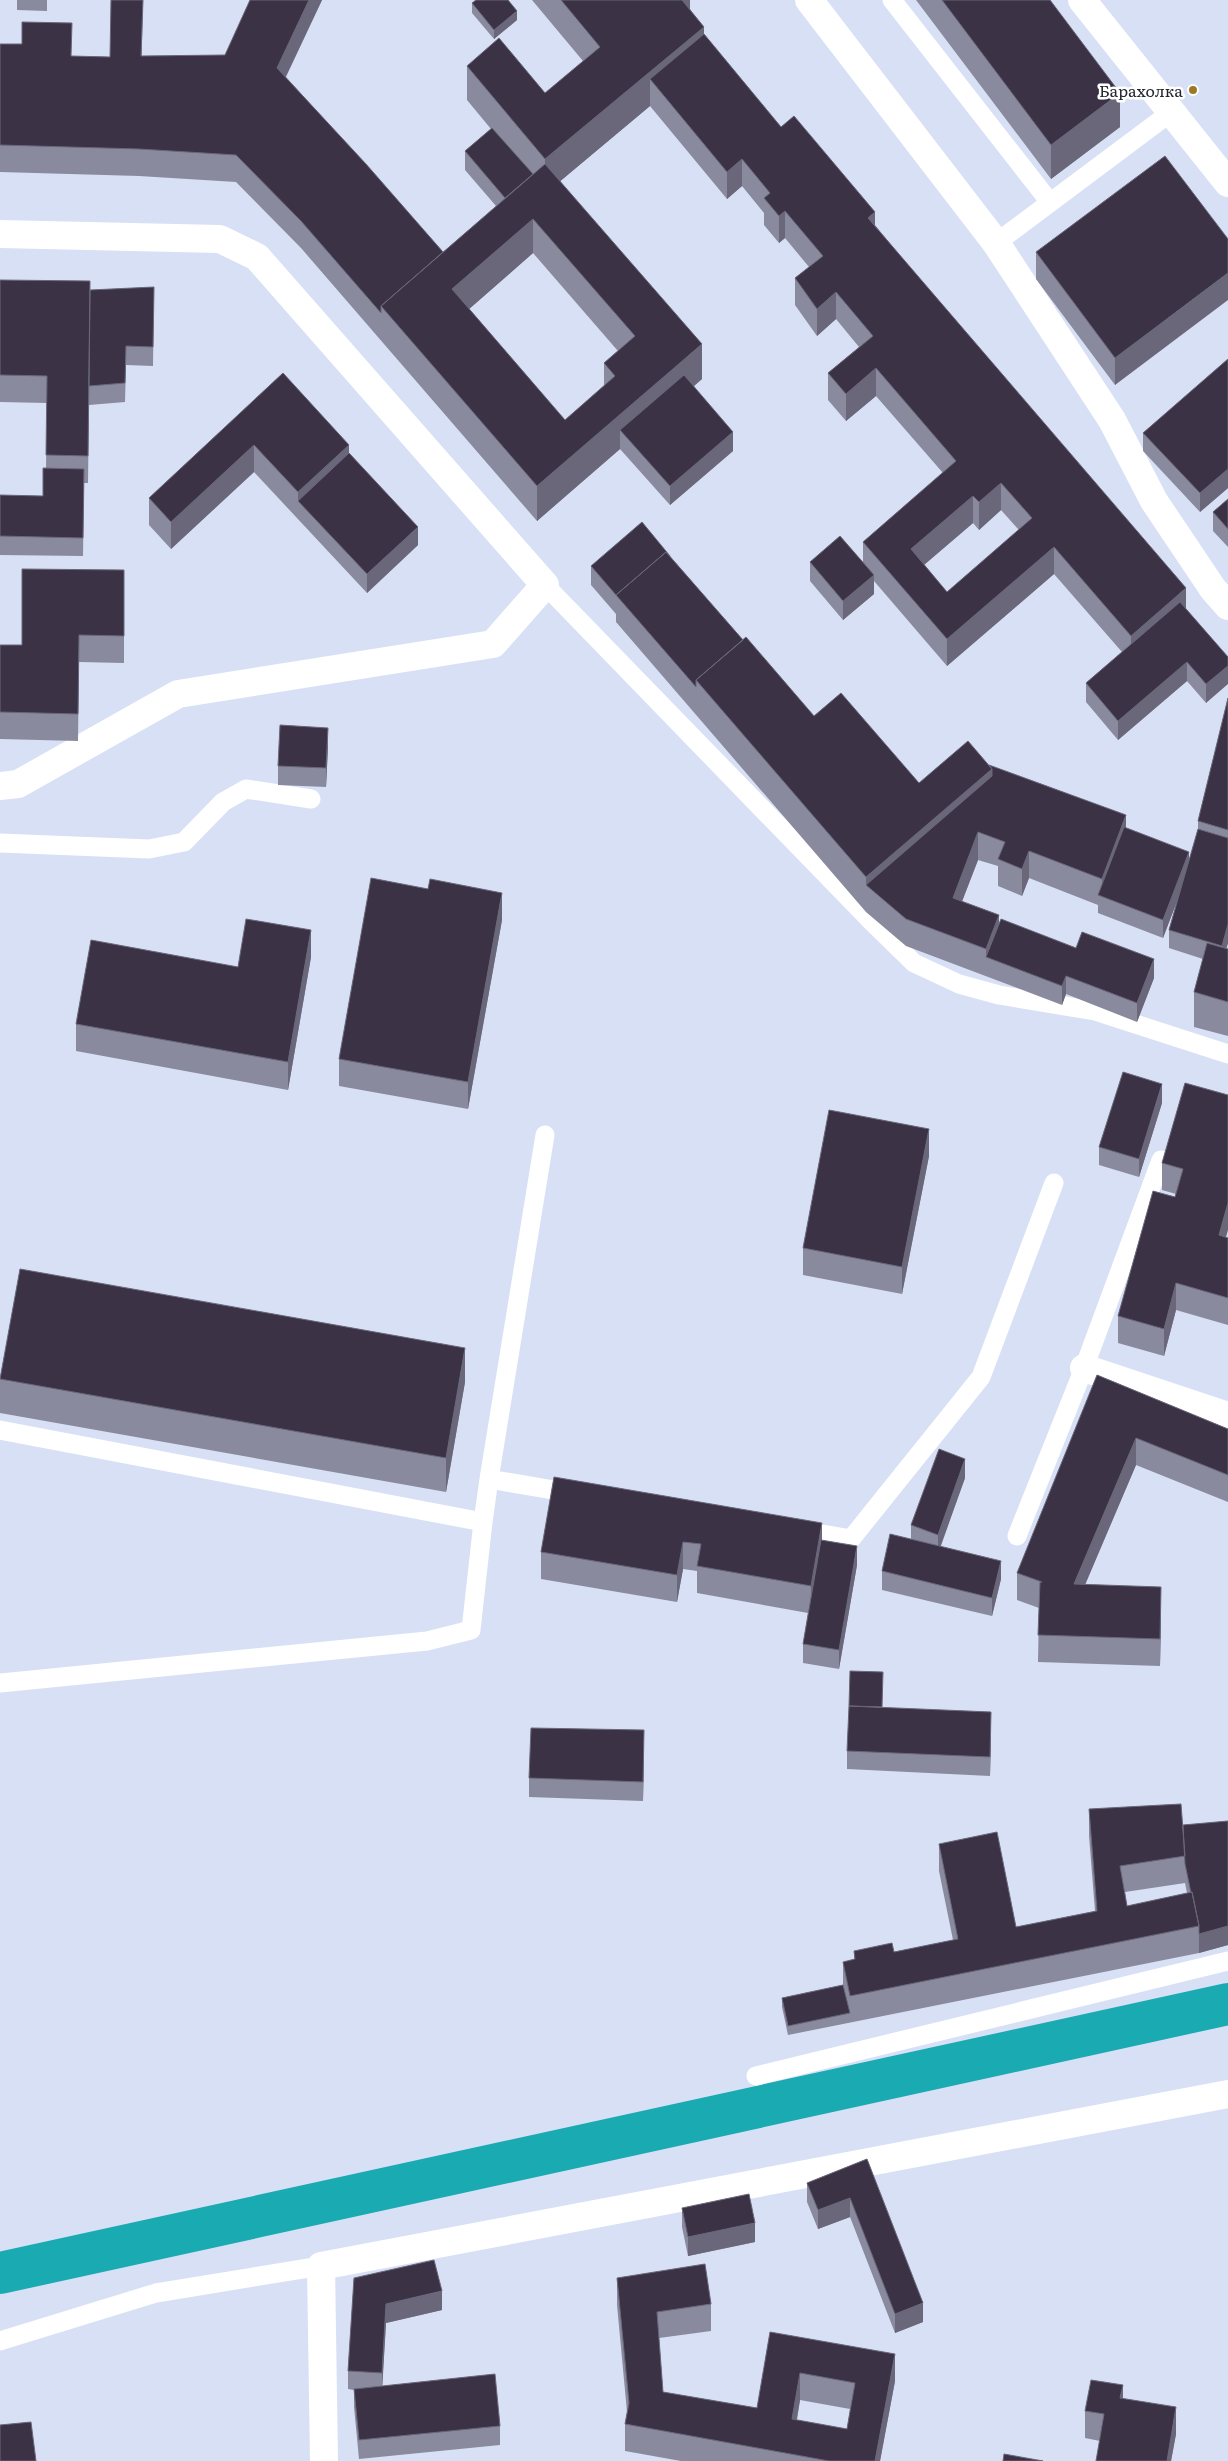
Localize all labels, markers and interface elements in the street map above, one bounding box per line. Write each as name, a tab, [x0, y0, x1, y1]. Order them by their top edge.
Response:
place label: Барахолка	[1099, 78, 1183, 102]
marker: Барахолка	[1187, 84, 1199, 96]

